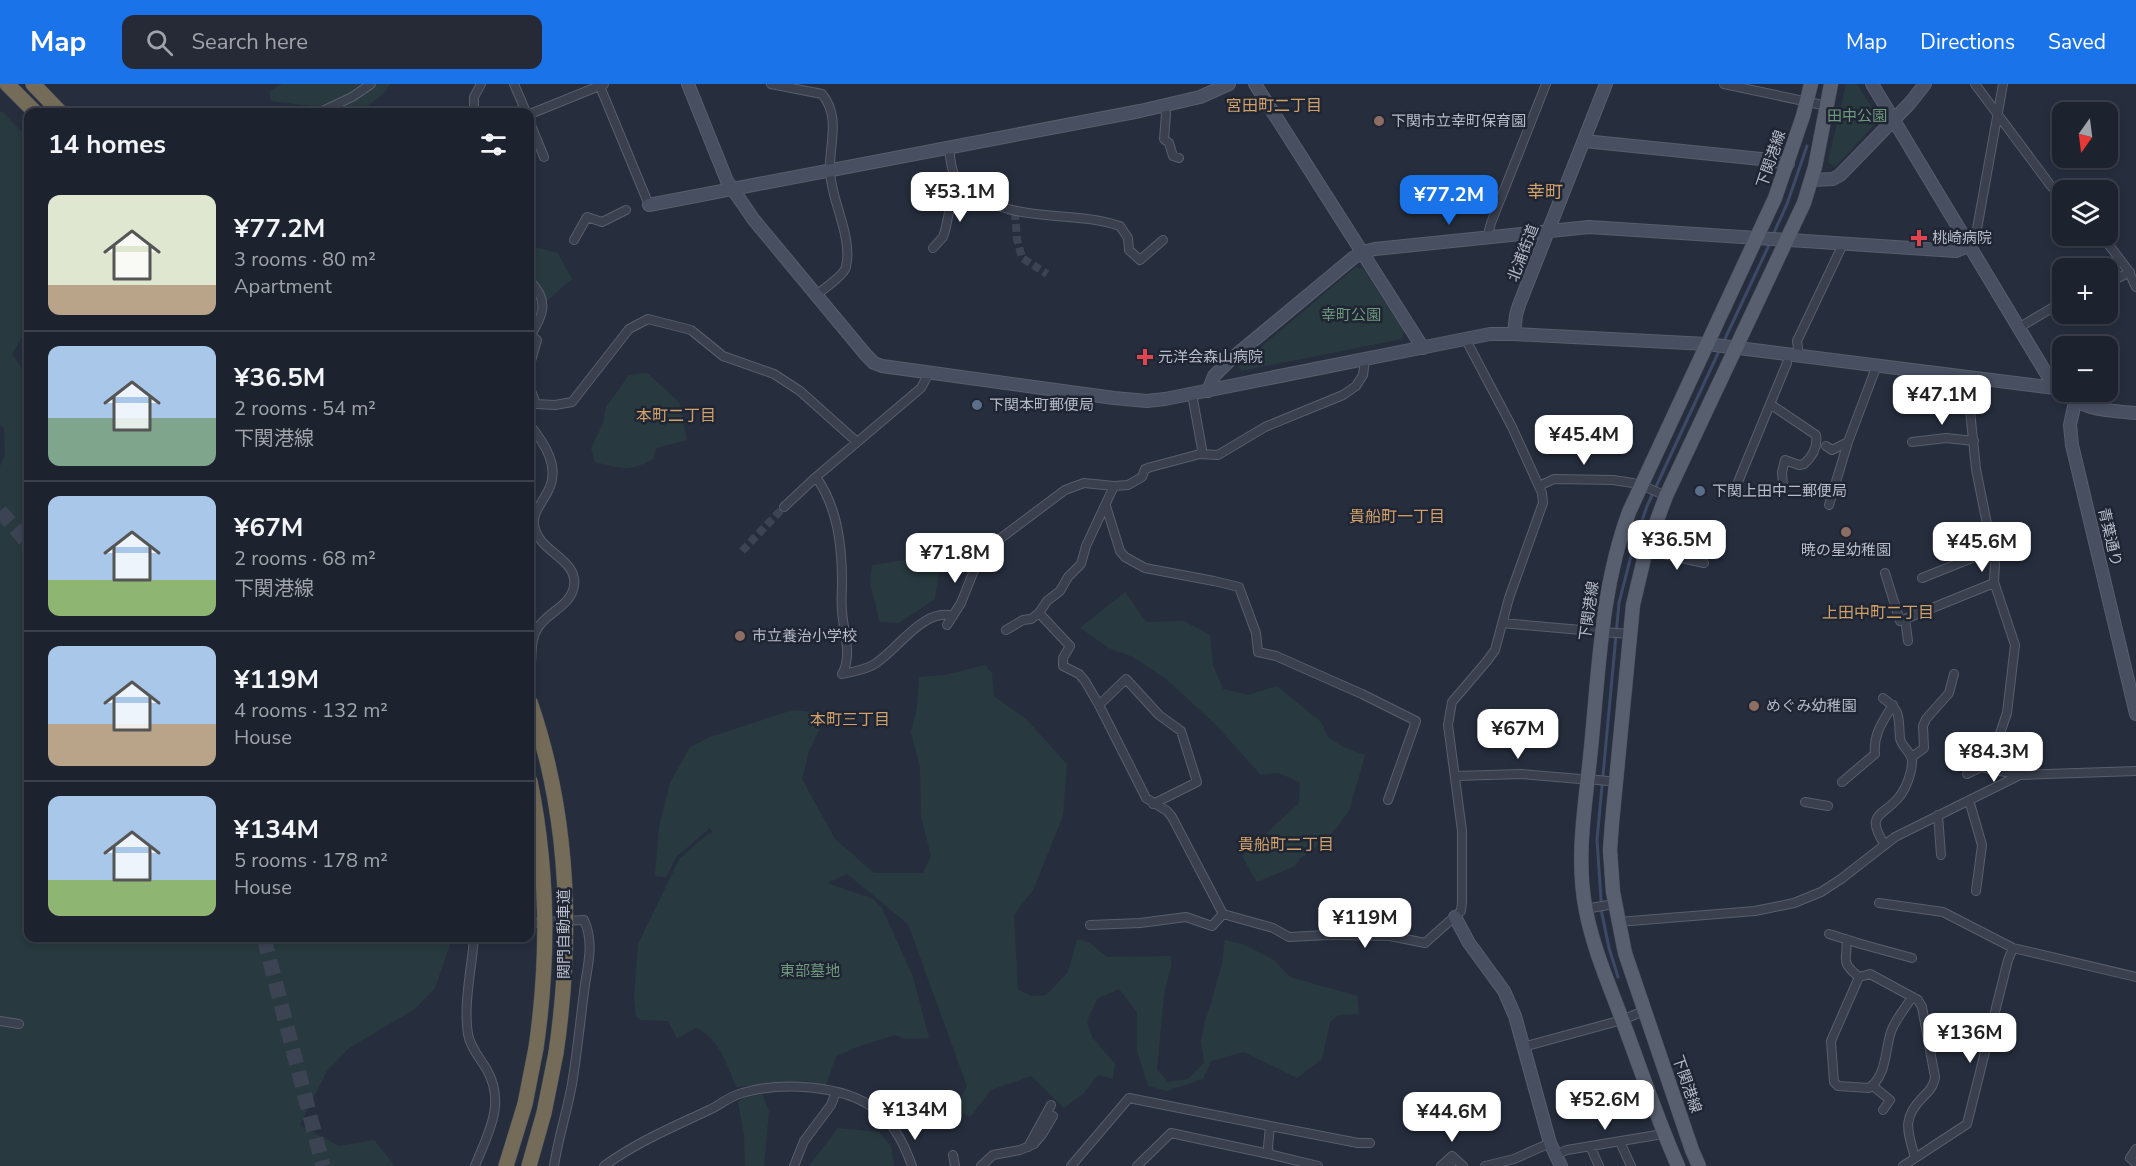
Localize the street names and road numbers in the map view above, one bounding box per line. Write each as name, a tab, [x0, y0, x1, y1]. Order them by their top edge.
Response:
street label: 下関港線	[1752, 127, 1790, 191]
street label: 北浦街道	[1503, 221, 1543, 285]
street label: 青葉通り	[2094, 506, 2126, 568]
street label: 下関港線	[1575, 580, 1603, 642]
street label: 関門自動車道	[554, 889, 574, 979]
street label: 下関港線	[1668, 1052, 1706, 1116]

